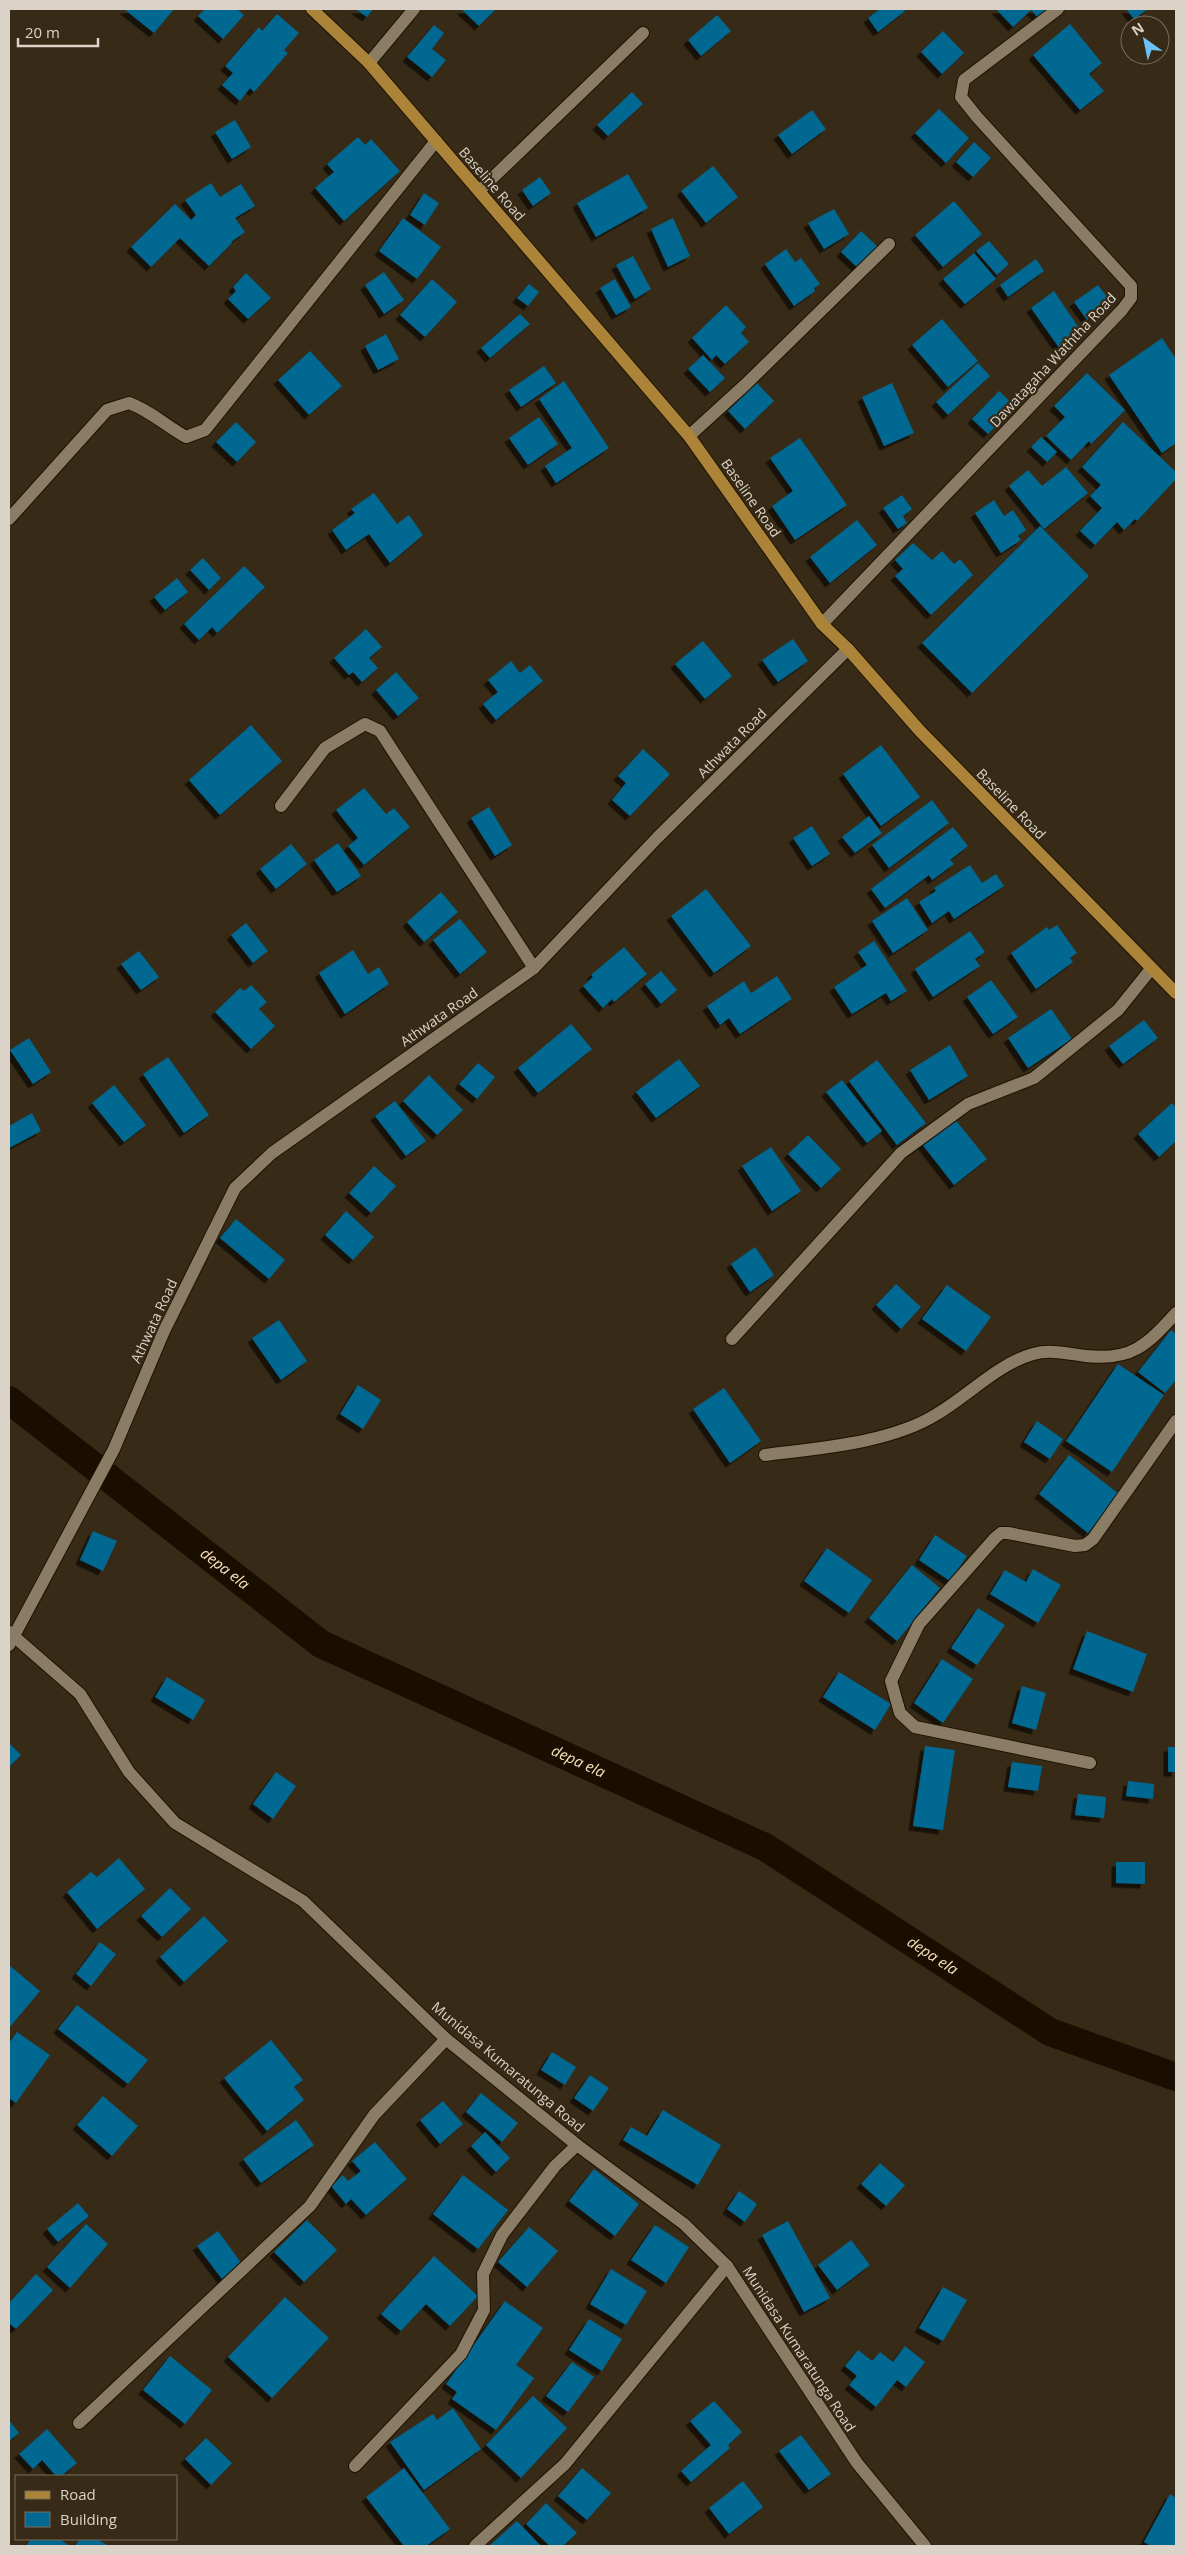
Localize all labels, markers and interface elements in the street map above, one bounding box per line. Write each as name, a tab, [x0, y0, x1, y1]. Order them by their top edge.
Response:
scale bar	[18, 15, 98, 47]
north arrow	[1120, 15, 1170, 65]
text: N	[1128, 18, 1148, 40]
text: 20 m	[25, 22, 60, 42]
street label: Baseline Road	[455, 143, 530, 225]
street label: Dawatagaha Waththa Road	[985, 288, 1120, 431]
street label: Baseline Road	[717, 455, 786, 541]
street label: Athwata Road	[693, 704, 770, 781]
street label: Baseline Road	[973, 764, 1050, 843]
street label: Athwata Road	[396, 983, 481, 1050]
street label: Athwata Road	[126, 1276, 181, 1366]
water label: depa ela	[197, 1543, 254, 1594]
water label: depa ela	[549, 1740, 609, 1782]
water label: depa ela	[904, 1931, 963, 1979]
street label: Munidasa Kumaratunga Road	[428, 1997, 589, 2136]
street label: Munidasa Kumaratunga Road	[739, 2262, 860, 2435]
legend	[15, 2475, 178, 2540]
text: Road	[60, 2484, 96, 2504]
text: Building	[60, 2509, 117, 2529]

